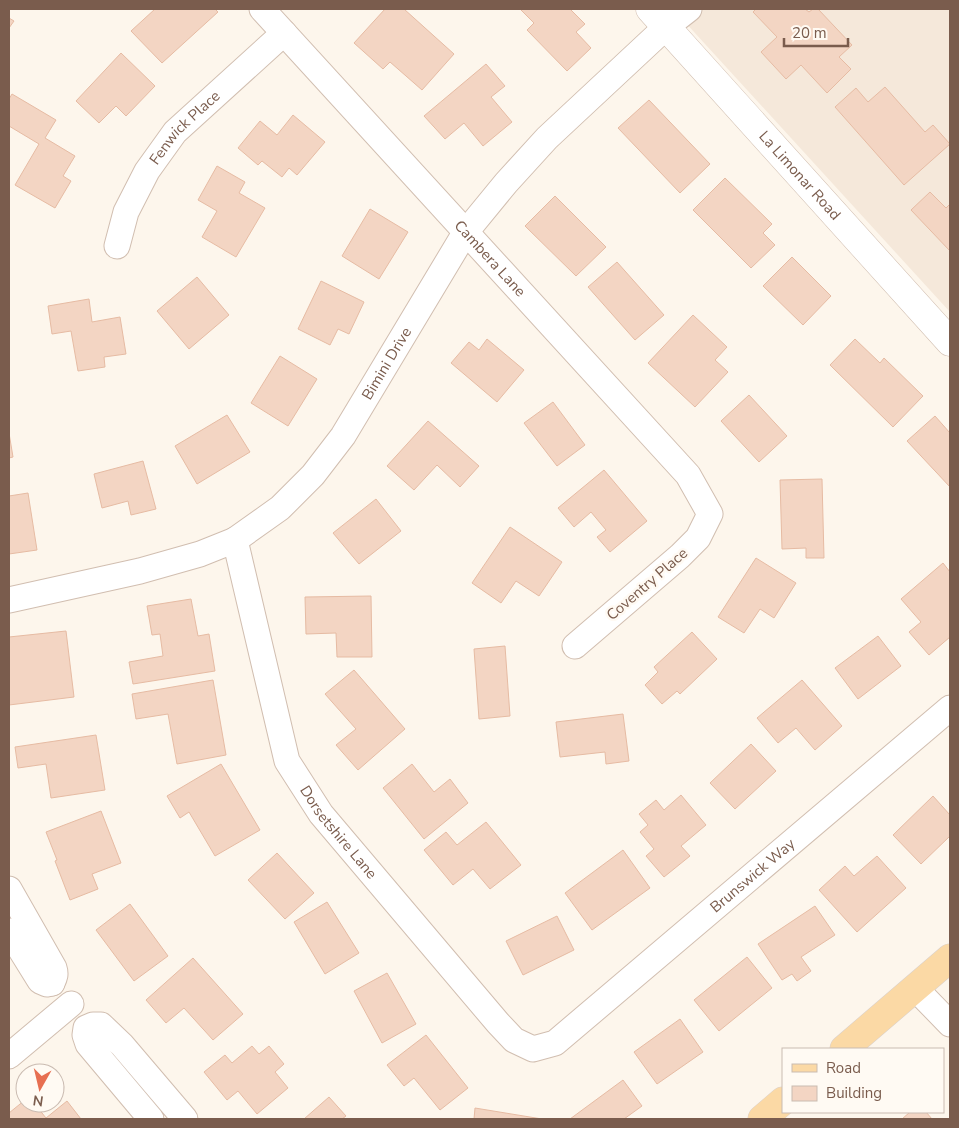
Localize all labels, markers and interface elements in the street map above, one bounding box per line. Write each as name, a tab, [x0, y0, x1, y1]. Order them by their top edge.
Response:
scale bar	[784, 15, 848, 47]
text: 20 m	[792, 23, 827, 43]
street label: Fenwick Place	[145, 86, 224, 169]
street label: La Limonar Road	[755, 127, 845, 224]
street label: Cambera Lane	[450, 216, 530, 301]
street label: Bimini Drive	[357, 323, 416, 403]
street label: Coventry Place	[602, 543, 692, 625]
street label: Dorsetshire Lane	[295, 782, 382, 883]
street label: Brunswick Way	[706, 834, 799, 917]
legend	[782, 1048, 944, 1113]
text: Road	[826, 1058, 861, 1078]
north arrow	[15, 1063, 65, 1113]
text: Building	[826, 1083, 882, 1103]
text: N	[32, 1090, 45, 1111]

